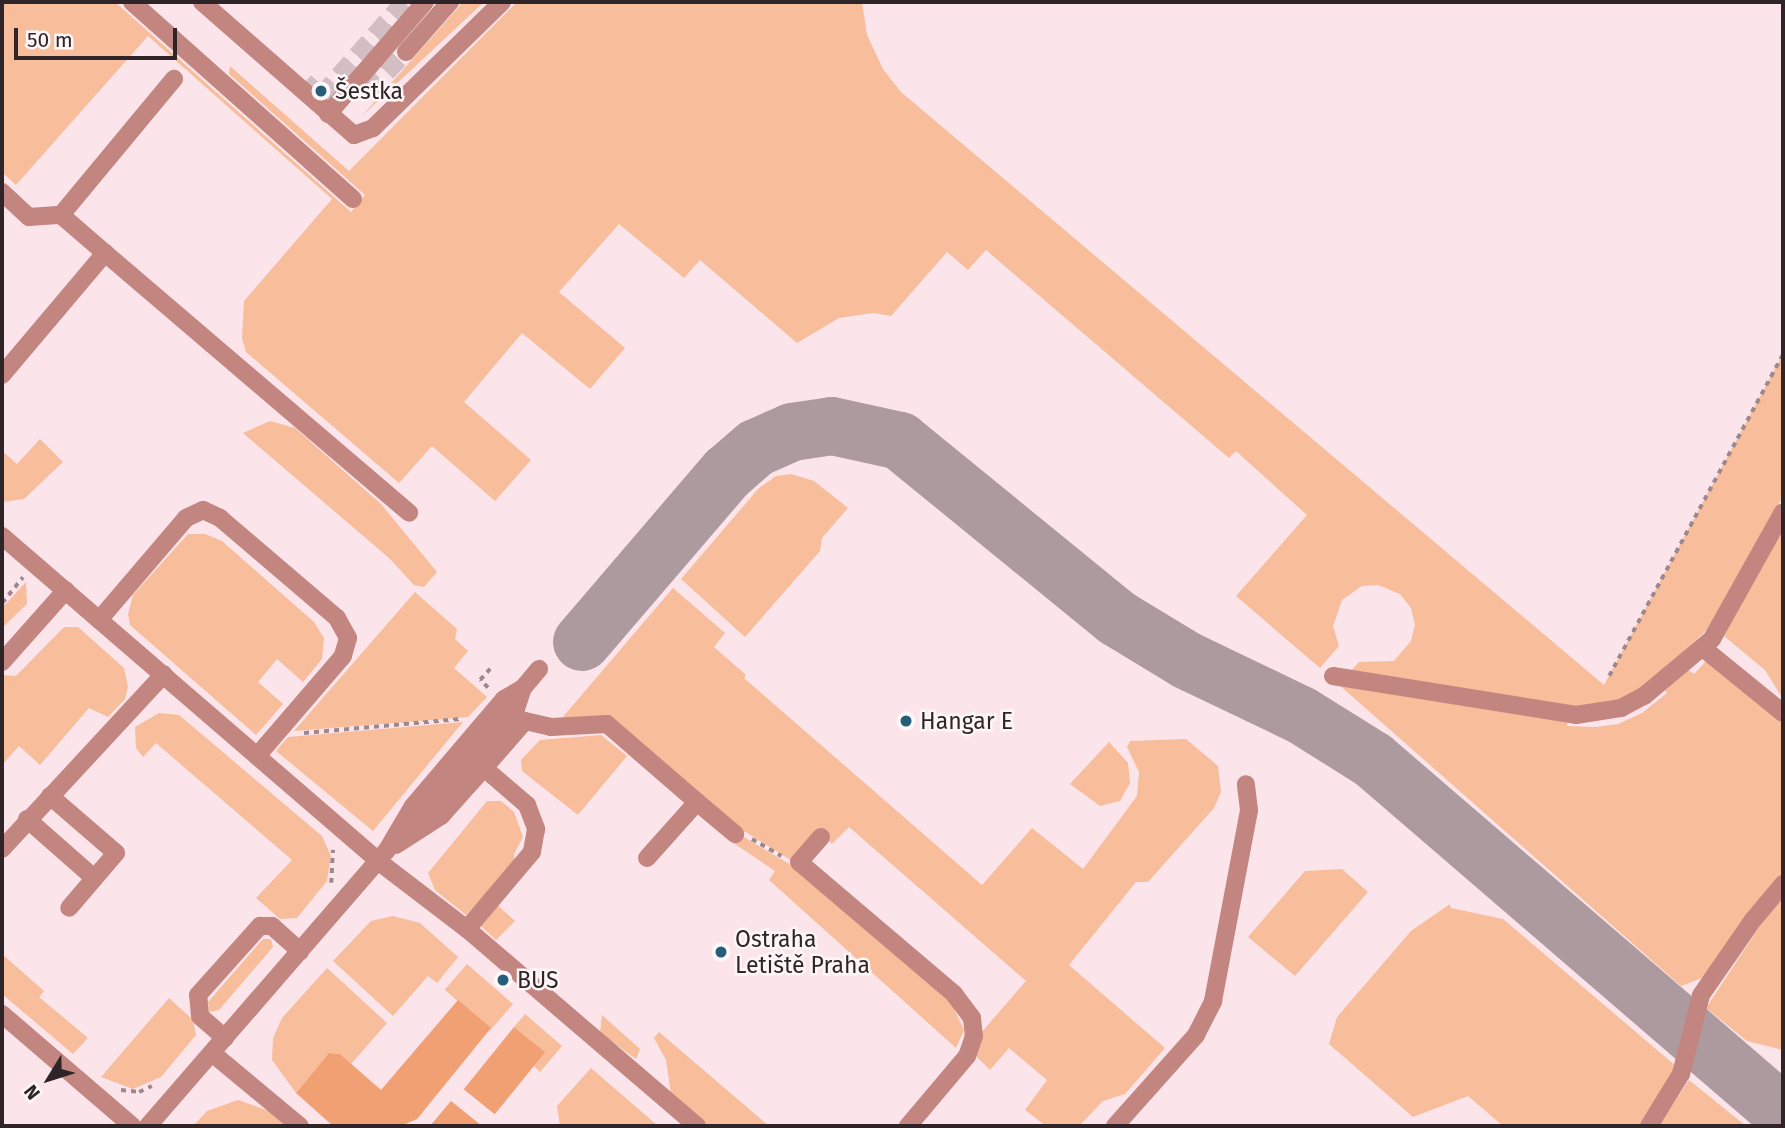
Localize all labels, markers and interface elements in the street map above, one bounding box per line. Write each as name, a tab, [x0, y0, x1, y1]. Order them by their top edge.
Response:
scale bar	[18, 14, 180, 58]
text: 50 m	[27, 27, 73, 53]
place label: Šestka	[335, 77, 403, 105]
marker: Šestka	[313, 83, 329, 99]
place label: Hangar E	[920, 707, 1013, 735]
marker: Hangar E	[898, 713, 914, 729]
place label: Ostraha Letiště Praha	[735, 925, 870, 979]
marker: Ostraha Letiště Praha	[713, 944, 729, 960]
place label: BUS	[517, 966, 559, 994]
marker: BUS	[495, 972, 511, 988]
north arrow	[14, 1044, 84, 1114]
text: N	[19, 1080, 45, 1104]

